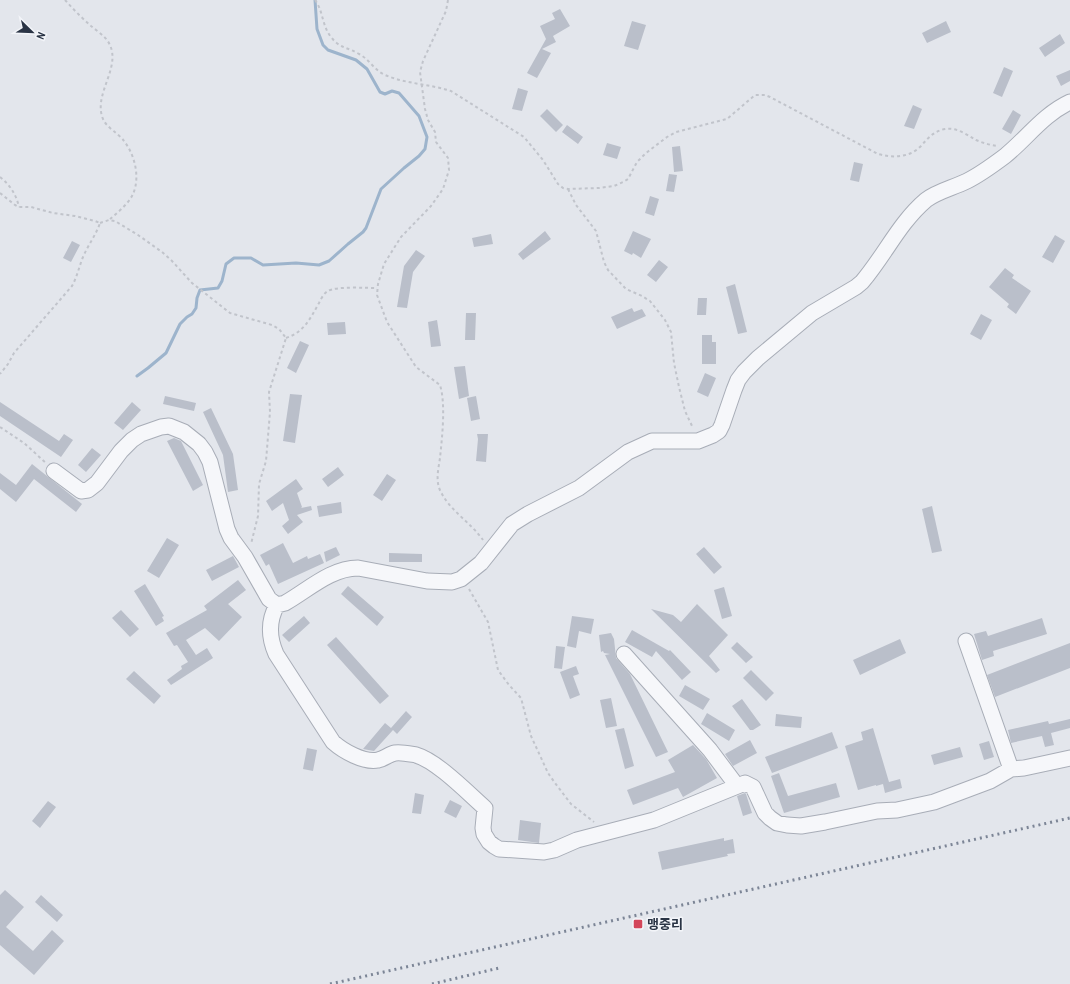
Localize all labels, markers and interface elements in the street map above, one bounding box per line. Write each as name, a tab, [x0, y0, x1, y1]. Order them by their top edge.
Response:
north arrow	[12, 12, 52, 52]
text: N	[33, 30, 49, 42]
place label: 맹중리	[647, 916, 683, 933]
marker: 맹중리	[632, 918, 644, 930]

